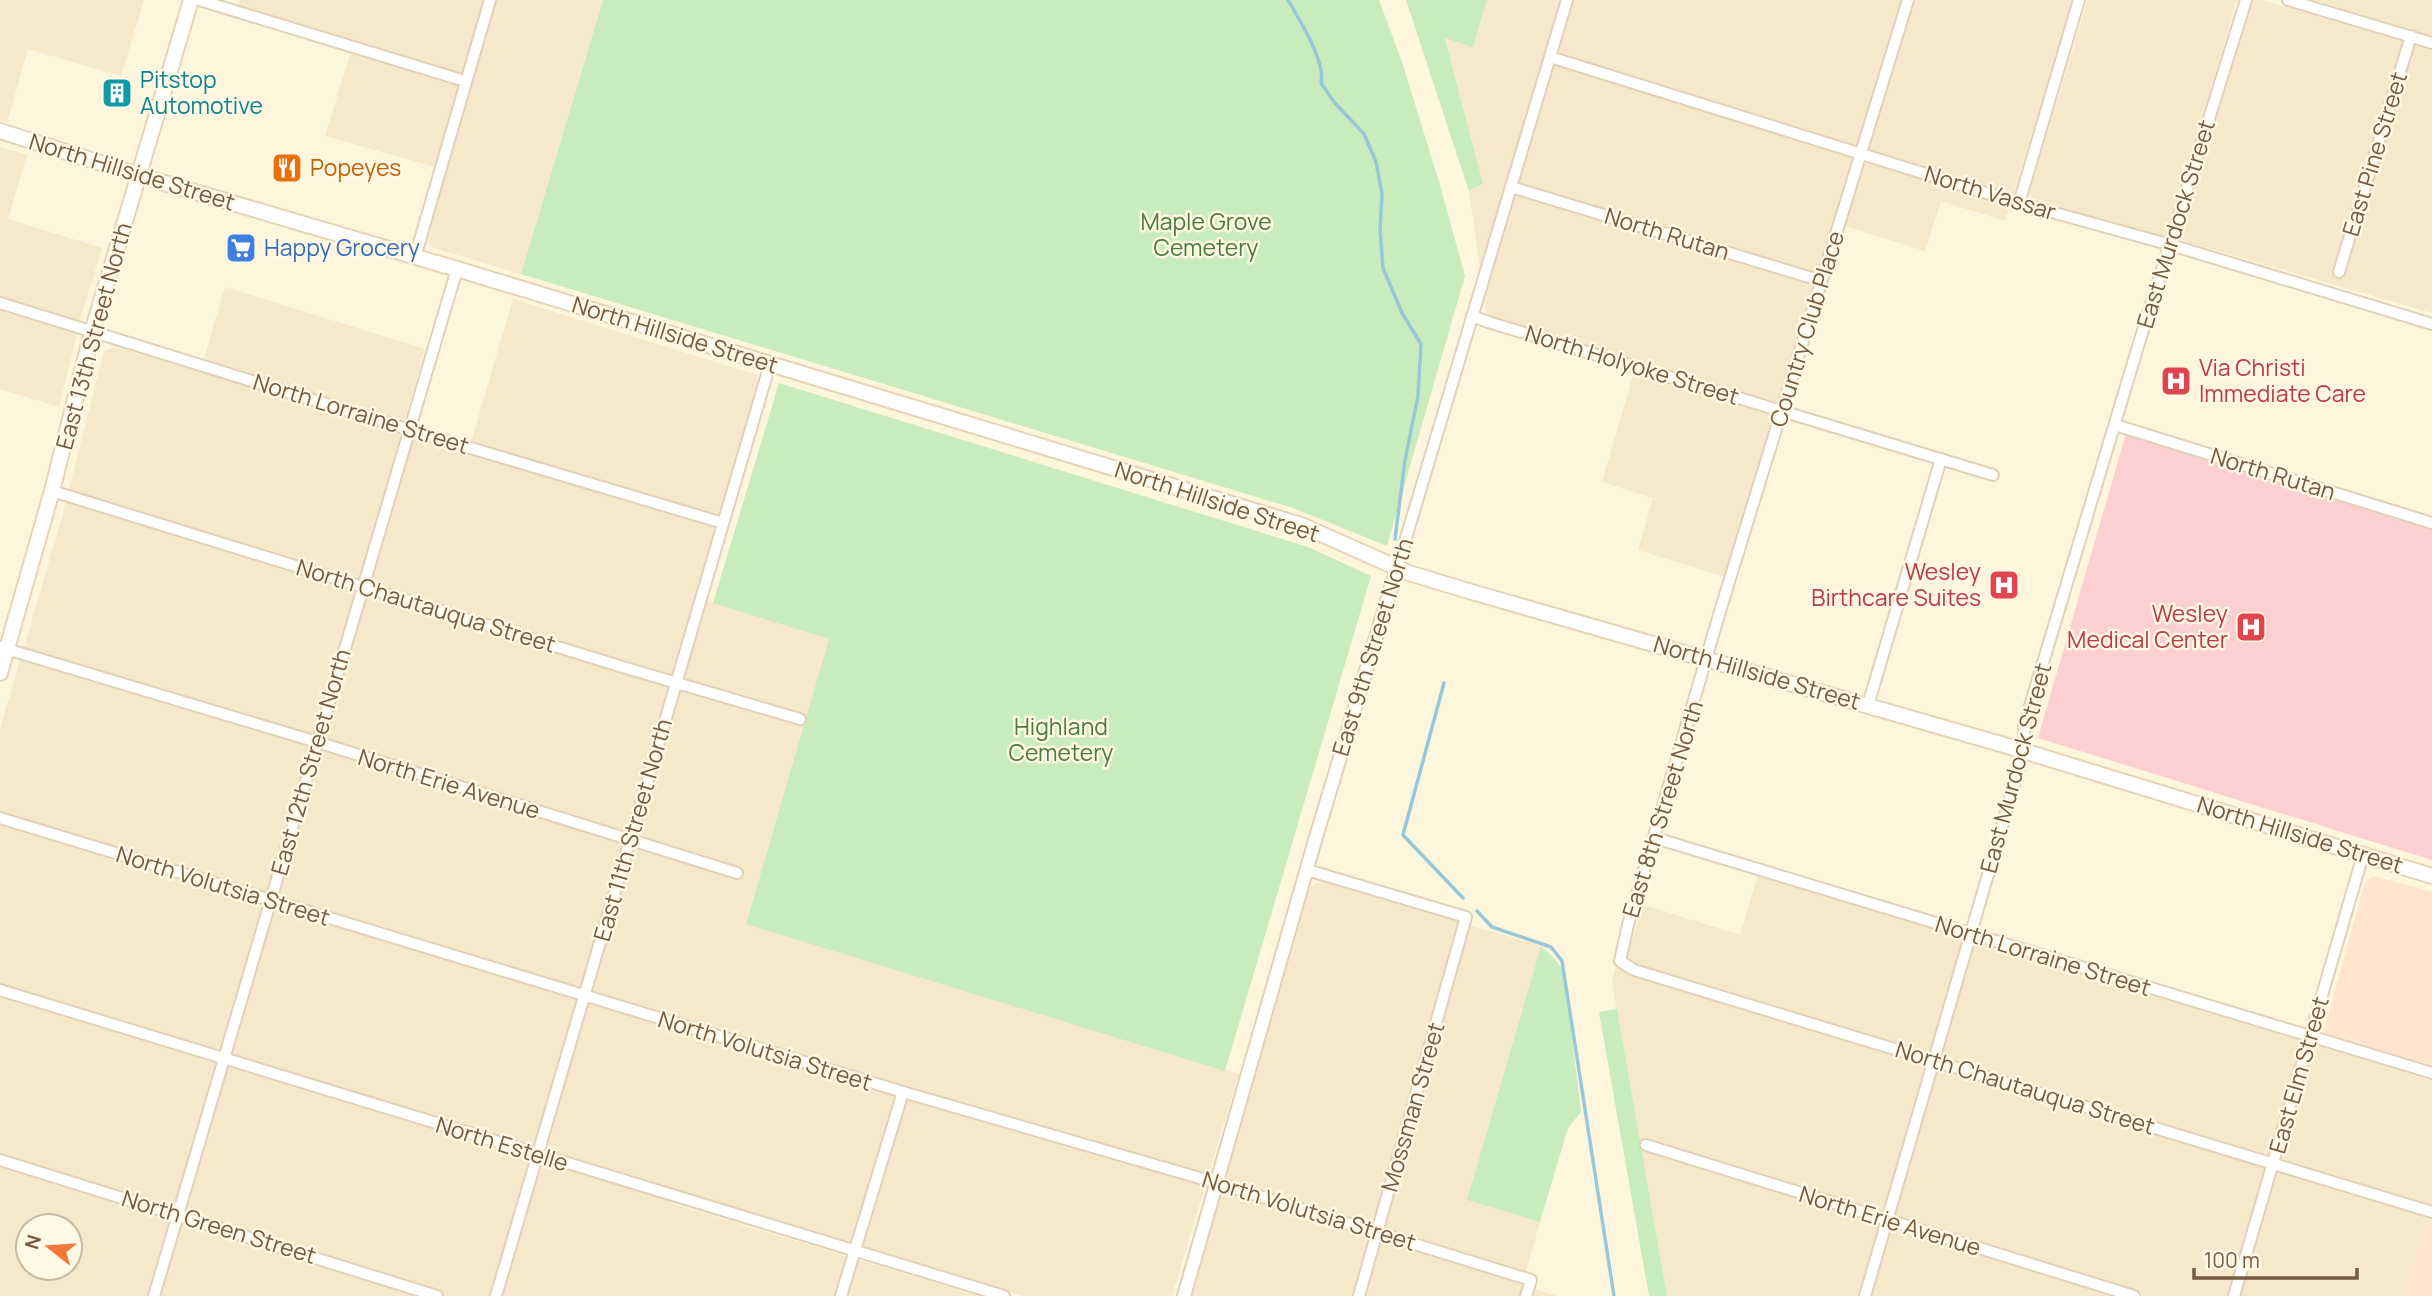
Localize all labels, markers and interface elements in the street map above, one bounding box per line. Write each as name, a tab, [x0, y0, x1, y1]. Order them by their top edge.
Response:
place label: Pitstop Automotive	[140, 63, 263, 121]
street label: East Pine Street	[2334, 68, 2414, 240]
building icon: Pitstop Automotive	[100, 76, 134, 110]
street label: East Murdock Street	[2128, 116, 2222, 332]
street label: North Hillside Street	[25, 125, 239, 218]
restaurant icon: Popeyes	[270, 151, 304, 185]
place label: Popeyes	[310, 151, 401, 183]
street label: North Vassar	[1921, 157, 2060, 227]
street label: North Rutan	[1601, 199, 1734, 267]
park label: Maple Grove Cemetery	[1140, 205, 1272, 263]
street label: East 13th Street North	[47, 219, 139, 453]
street label: Country Club Place	[1761, 227, 1851, 430]
supermarket icon: Happy Grocery	[224, 231, 258, 265]
place label: Happy Grocery	[264, 231, 420, 263]
street label: North Hillside Street	[568, 288, 782, 381]
street label: North Holyoke Street	[1522, 316, 1743, 412]
place label: Via Christi Immediate Care	[2199, 351, 2366, 409]
hospital icon: Via Christi Immediate Care	[2159, 364, 2193, 398]
street label: North Lorraine Street	[250, 365, 473, 461]
street label: North Rutan	[2207, 439, 2340, 507]
street label: North Hillside Street	[1111, 453, 1324, 549]
street label: East 9th Street North	[1324, 534, 1420, 760]
street label: North Chautauqua Street	[293, 550, 560, 660]
place label: Wesley Birthcare Suites	[1811, 555, 1981, 613]
hospital icon: Wesley Birthcare Suites	[1987, 568, 2021, 602]
place label: Wesley Medical Center	[2067, 597, 2228, 655]
hospital icon: Wesley Medical Center	[2234, 610, 2268, 644]
street label: North Hillside Street	[1650, 627, 1864, 717]
street label: East 12th Street North	[262, 645, 358, 879]
street label: East Murdock Street	[1972, 659, 2058, 876]
street label: East 8th Street North	[1614, 696, 1710, 921]
park label: Highland Cemetery	[1009, 710, 1113, 768]
street label: East 11th Street North	[585, 715, 679, 945]
street label: North Erie Avenue	[354, 740, 544, 826]
street label: North Hillside Street	[2193, 788, 2407, 881]
street label: North Volutsia Street	[113, 837, 334, 933]
street label: North Lorraine Street	[1932, 907, 2155, 1003]
street label: East Elm Street	[2260, 992, 2336, 1157]
street label: North Volutsia Street	[655, 1002, 876, 1098]
street label: Mossman Street	[1373, 1018, 1452, 1195]
street label: North Chautauqua Street	[1892, 1032, 2159, 1142]
street label: North Estelle	[432, 1108, 572, 1178]
street label: North Volutsia Street	[1199, 1162, 1420, 1258]
street label: North Erie Avenue	[1795, 1177, 1985, 1263]
street label: North Green Street	[118, 1181, 320, 1271]
north arrow	[14, 1212, 84, 1282]
text: N	[18, 1232, 47, 1252]
scale bar	[2194, 1236, 2357, 1280]
text: 100 m	[2204, 1246, 2260, 1274]

